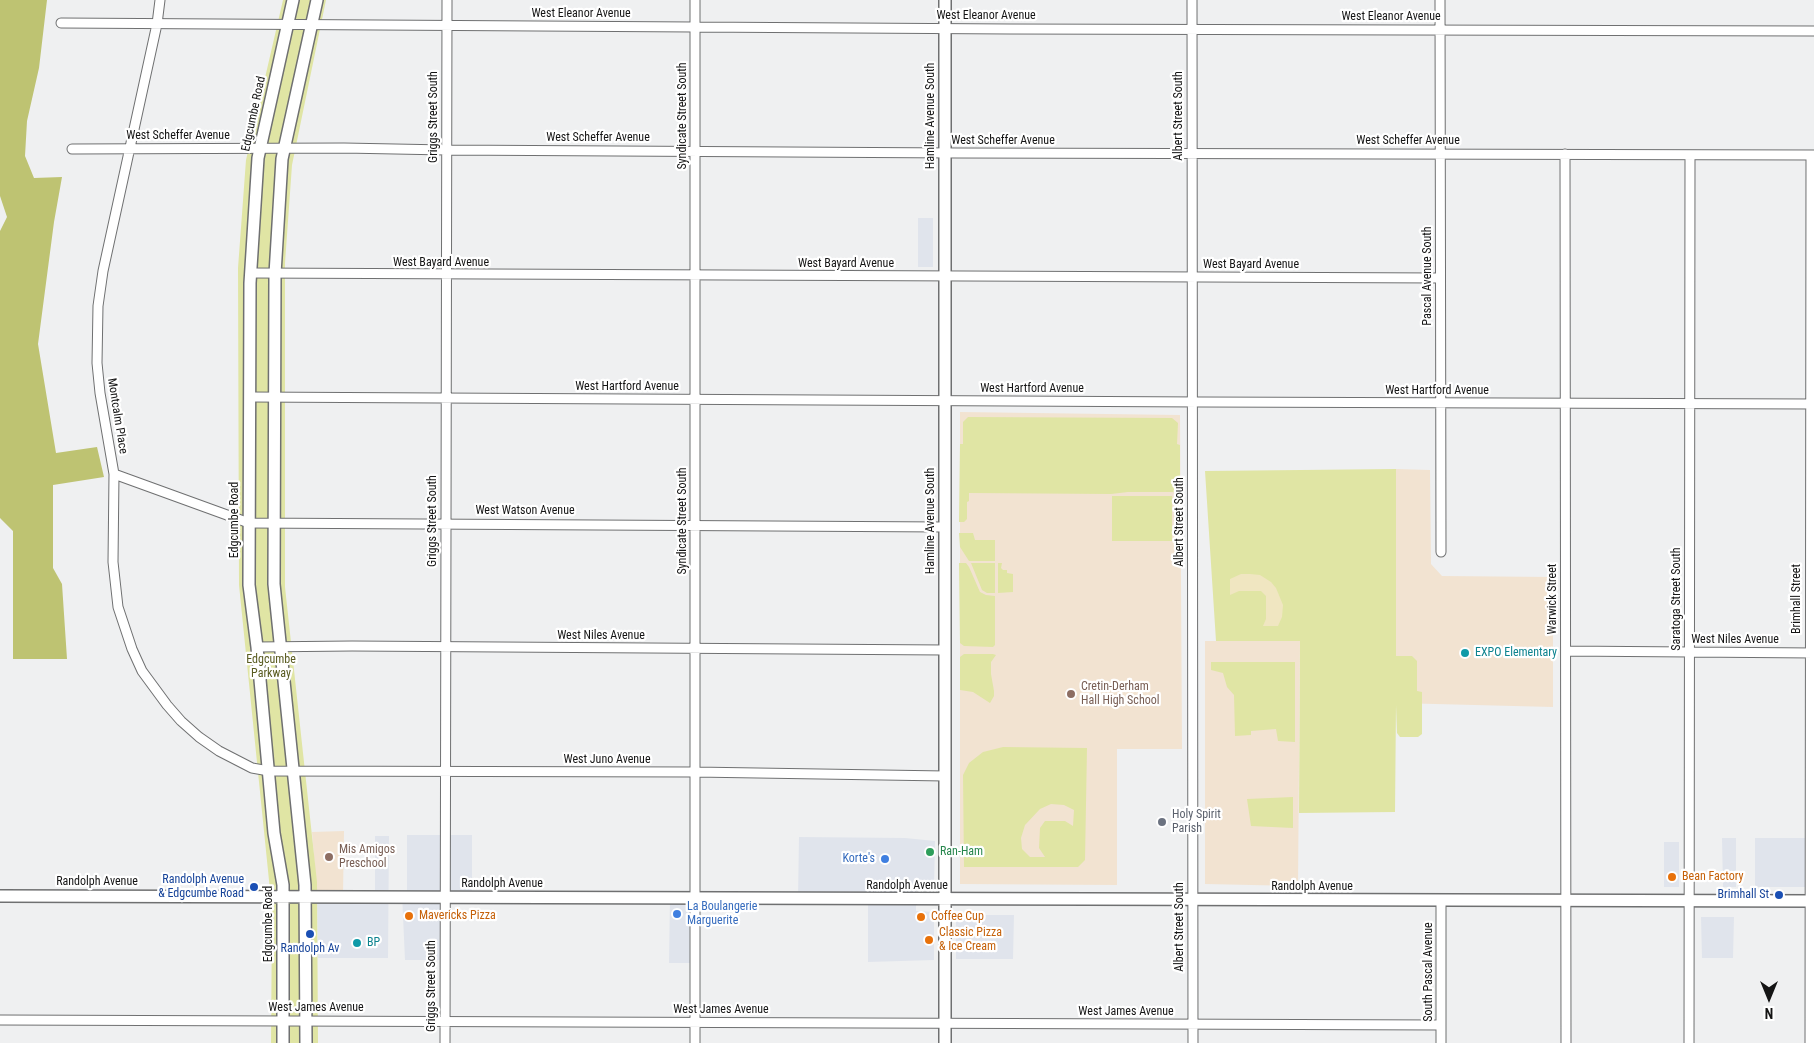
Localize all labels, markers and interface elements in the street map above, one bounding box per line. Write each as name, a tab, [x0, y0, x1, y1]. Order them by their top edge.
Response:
street label: West Eleanor Avenue	[531, 7, 631, 21]
street label: West Eleanor Avenue	[936, 9, 1036, 23]
street label: West Eleanor Avenue	[1341, 10, 1441, 24]
street label: Syndicate Street South	[676, 62, 690, 170]
street label: Hamline Avenue South	[924, 63, 938, 169]
street label: Griggs Street South	[427, 71, 441, 163]
street label: Albert Street South	[1172, 71, 1186, 161]
street label: Edgcumbe Road	[239, 75, 269, 153]
street label: West Scheffer Avenue	[126, 129, 230, 143]
street label: West Scheffer Avenue	[546, 131, 650, 145]
street label: West Scheffer Avenue	[951, 134, 1055, 148]
street label: West Scheffer Avenue	[1356, 134, 1460, 148]
street label: Pascal Avenue South	[1421, 226, 1435, 326]
street label: West Bayard Avenue	[393, 256, 489, 270]
street label: West Bayard Avenue	[798, 257, 894, 271]
street label: West Bayard Avenue	[1203, 258, 1299, 272]
street label: Montcalm Place	[104, 377, 130, 455]
street label: West Hartford Avenue	[575, 380, 679, 394]
street label: West Hartford Avenue	[980, 382, 1084, 396]
street label: West Hartford Avenue	[1385, 384, 1489, 398]
street label: Syndicate Street South	[676, 467, 690, 575]
street label: Hamline Avenue South	[924, 468, 938, 574]
street label: Griggs Street South	[426, 475, 440, 567]
street label: Albert Street South	[1173, 477, 1187, 567]
street label: Edgcumbe Road	[228, 482, 242, 558]
street label: West Watson Avenue	[475, 504, 575, 518]
street label: Saratoga Street South	[1670, 547, 1684, 651]
street label: Warwick Street	[1546, 564, 1560, 634]
street label: Brimhall Street	[1790, 564, 1804, 634]
street label: West Niles Avenue	[557, 629, 645, 643]
street label: West Niles Avenue	[1691, 633, 1779, 647]
place label: EXPO Elementary	[1475, 646, 1557, 660]
marker: EXPO Elementary	[1459, 647, 1471, 659]
park label: Edgcumbe Parkway	[246, 653, 296, 681]
place label: Cretin-Derham Hall High School	[1081, 680, 1159, 708]
marker: Cretin-Derham Hall High School	[1065, 688, 1077, 700]
street label: West Juno Avenue	[563, 753, 651, 767]
place label: Holy Spirit Parish	[1172, 808, 1221, 836]
marker: Holy Spirit Parish	[1156, 816, 1168, 828]
place label: Mis Amigos Preschool	[339, 843, 395, 871]
place label: Ran-Ham	[940, 845, 983, 859]
marker: Ran-Ham	[924, 846, 936, 858]
marker: Mis Amigos Preschool	[323, 851, 335, 863]
place label: Korte's	[842, 852, 875, 866]
marker: Korte's	[879, 853, 891, 865]
place label: Bean Factory	[1682, 870, 1744, 884]
marker: Bean Factory	[1666, 871, 1678, 883]
place label: Randolph Avenue & Edgcumbe Road	[158, 873, 244, 901]
street label: Randolph Avenue	[56, 875, 138, 889]
street label: Randolph Avenue	[461, 877, 543, 891]
street label: Randolph Avenue	[866, 879, 948, 893]
street label: Randolph Avenue	[1271, 880, 1353, 894]
marker: Randolph Avenue & Edgcumbe Road	[248, 881, 260, 893]
street label: Albert Street South	[1173, 882, 1187, 972]
street label: Edgcumbe Road	[262, 886, 276, 962]
place label: Brimhall St	[1717, 888, 1769, 902]
marker: Brimhall St	[1773, 889, 1785, 901]
place label: La Boulangerie Marguerite	[687, 900, 757, 928]
marker: La Boulangerie Marguerite	[671, 908, 683, 920]
place label: Mavericks Pizza	[419, 909, 496, 923]
marker: Mavericks Pizza	[403, 910, 415, 922]
place label: Coffee Cup	[931, 910, 984, 924]
marker: Coffee Cup	[915, 911, 927, 923]
street label: South Pascal Avenue	[1422, 922, 1436, 1022]
place label: Classic Pizza & Ice Cream	[939, 926, 1002, 954]
marker: Randolph Av	[304, 928, 316, 940]
marker: Classic Pizza & Ice Cream	[923, 934, 935, 946]
place label: BP	[367, 936, 380, 950]
marker: BP	[351, 937, 363, 949]
street label: Griggs Street South	[425, 940, 439, 1032]
place label: Randolph Av	[281, 942, 339, 956]
north arrow	[1744, 973, 1794, 1023]
street label: West James Avenue	[268, 1001, 364, 1015]
street label: West James Avenue	[673, 1003, 769, 1017]
street label: West James Avenue	[1078, 1005, 1174, 1019]
text: N	[1765, 1005, 1773, 1021]

